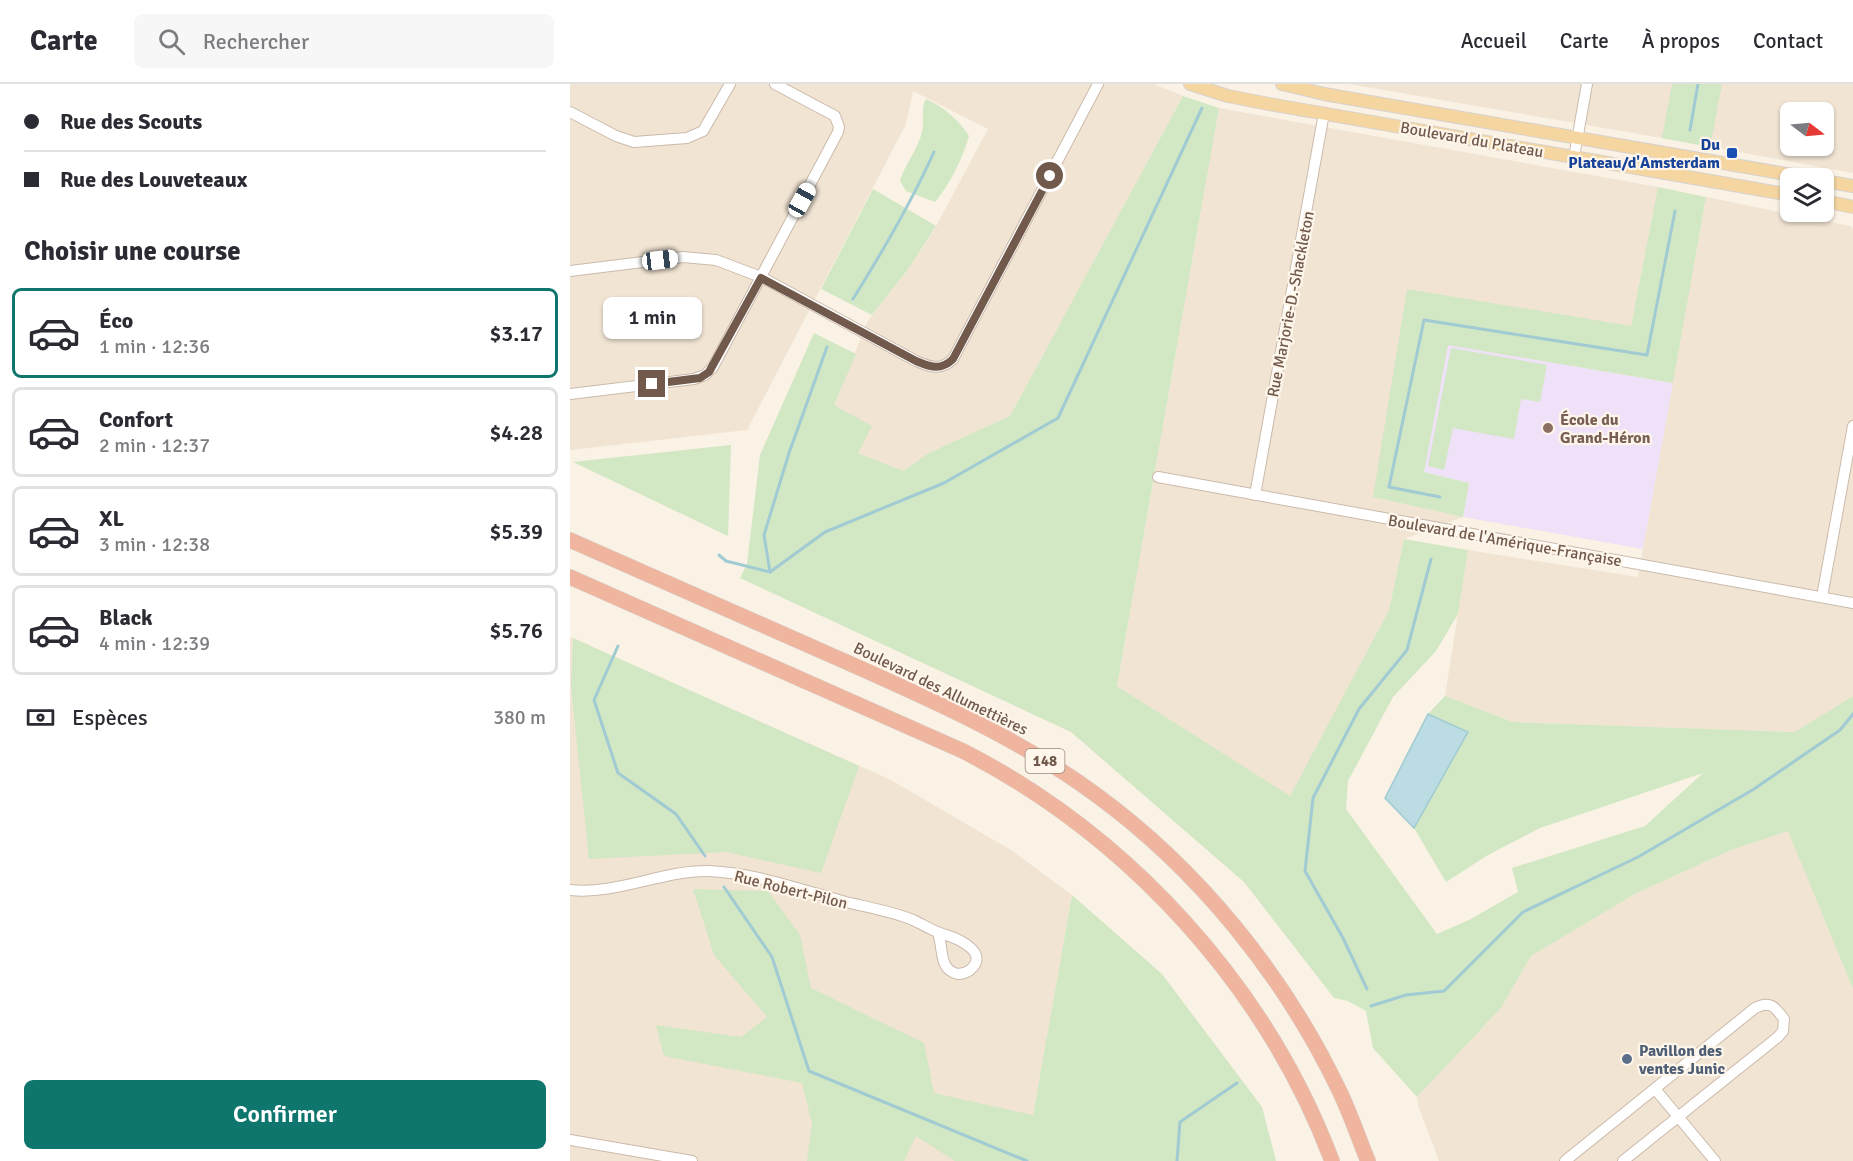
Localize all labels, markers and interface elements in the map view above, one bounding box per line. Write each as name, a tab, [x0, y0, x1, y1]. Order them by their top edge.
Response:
search box	[134, 14, 554, 68]
text: Carte	[30, 24, 98, 58]
icon: search	[155, 25, 188, 58]
text: Rechercher	[203, 28, 309, 55]
text: Accueil	[1461, 28, 1527, 54]
text: Carte	[1560, 28, 1609, 54]
text: À propos	[1642, 28, 1720, 54]
text: Contact	[1753, 28, 1823, 54]
north arrow	[1780, 102, 1834, 156]
map controls	[1780, 102, 1834, 222]
text: Rue des Scouts	[60, 108, 202, 135]
street label: Boulevard du Plateau	[1399, 118, 1545, 162]
place label: Du Plateau/d'Amsterdam	[1568, 135, 1720, 173]
marker: Du Plateau/d'Amsterdam	[1725, 146, 1739, 160]
route start	[1036, 162, 1063, 189]
text: Rue des Louveteaux	[60, 166, 247, 193]
button: layers	[1780, 168, 1834, 222]
car	[785, 180, 819, 220]
street label: Rue Marjorie-D.-Shackleton	[1263, 209, 1319, 399]
text: Choisir une course	[24, 235, 241, 268]
car	[641, 249, 679, 271]
callout: 1 min	[602, 297, 702, 339]
text: 1 min	[629, 305, 676, 330]
icon: car	[27, 306, 81, 360]
text: Éco	[99, 307, 133, 334]
text: $3.17	[489, 320, 543, 347]
text: 1 min · 12:36	[99, 334, 210, 359]
route end	[638, 370, 665, 397]
icon: car	[27, 405, 81, 459]
text: Confort	[99, 406, 173, 433]
place label: École du Grand-Héron	[1560, 410, 1651, 448]
text: $4.28	[489, 419, 543, 446]
marker: École du Grand-Héron	[1541, 421, 1555, 435]
text: 2 min · 12:37	[99, 433, 210, 458]
icon: car	[27, 504, 81, 558]
text: XL	[99, 505, 124, 532]
street label: Boulevard de l'Amérique-Française	[1386, 511, 1623, 571]
text: $5.39	[489, 518, 543, 545]
text: 3 min · 12:38	[99, 532, 210, 557]
icon: car	[27, 603, 81, 657]
text: Black	[99, 604, 153, 631]
text: $5.76	[489, 617, 543, 644]
text: 4 min · 12:39	[99, 631, 210, 656]
street label: Boulevard des Allumettières	[850, 638, 1031, 740]
icon: cash	[24, 701, 57, 734]
text: Espèces	[72, 704, 148, 731]
text: 380 m	[493, 705, 546, 730]
road number: 148	[1026, 749, 1064, 773]
street label: Rue Robert-Pilon	[732, 866, 849, 914]
place label: Pavillon des ventes Junic	[1638, 1041, 1725, 1079]
marker: Pavillon des ventes Junic	[1620, 1052, 1634, 1066]
button: Confirmer	[24, 1080, 546, 1149]

